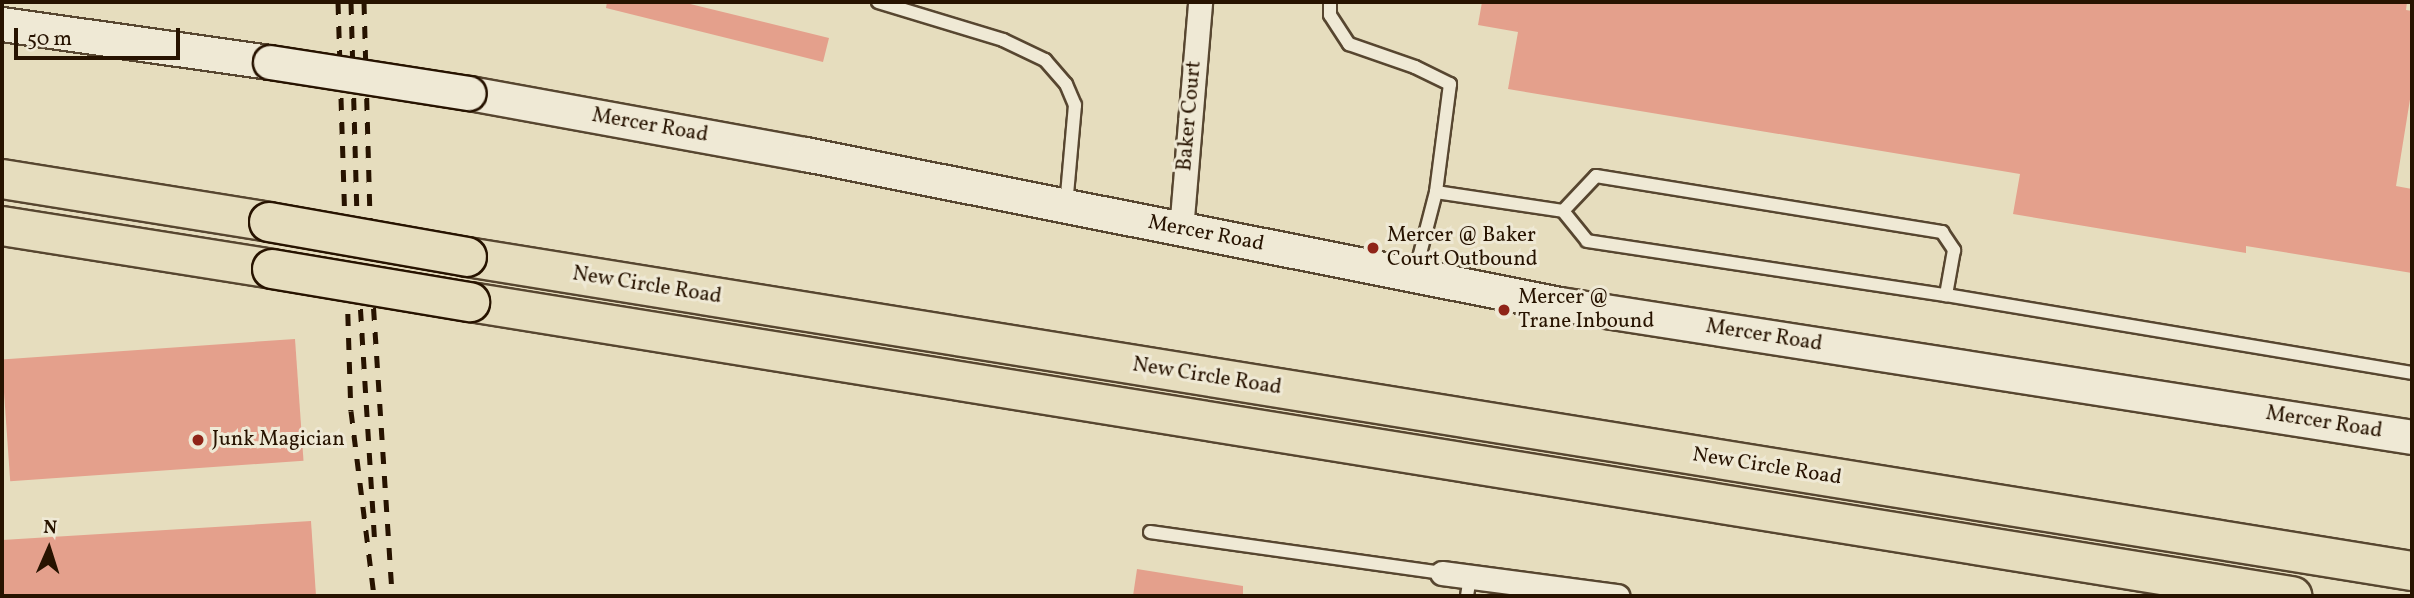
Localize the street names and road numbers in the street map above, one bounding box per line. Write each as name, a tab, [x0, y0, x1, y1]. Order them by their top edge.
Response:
street label: Baker Court	[1173, 60, 1207, 172]
street label: Mercer Road	[590, 103, 710, 149]
street label: Mercer Road	[1146, 210, 1266, 258]
street label: New Circle Road	[570, 262, 724, 310]
street label: Mercer Road	[1704, 314, 1824, 358]
street label: New Circle Road	[1130, 353, 1284, 401]
street label: Mercer Road	[2264, 401, 2384, 445]
street label: New Circle Road	[1690, 443, 1844, 491]

